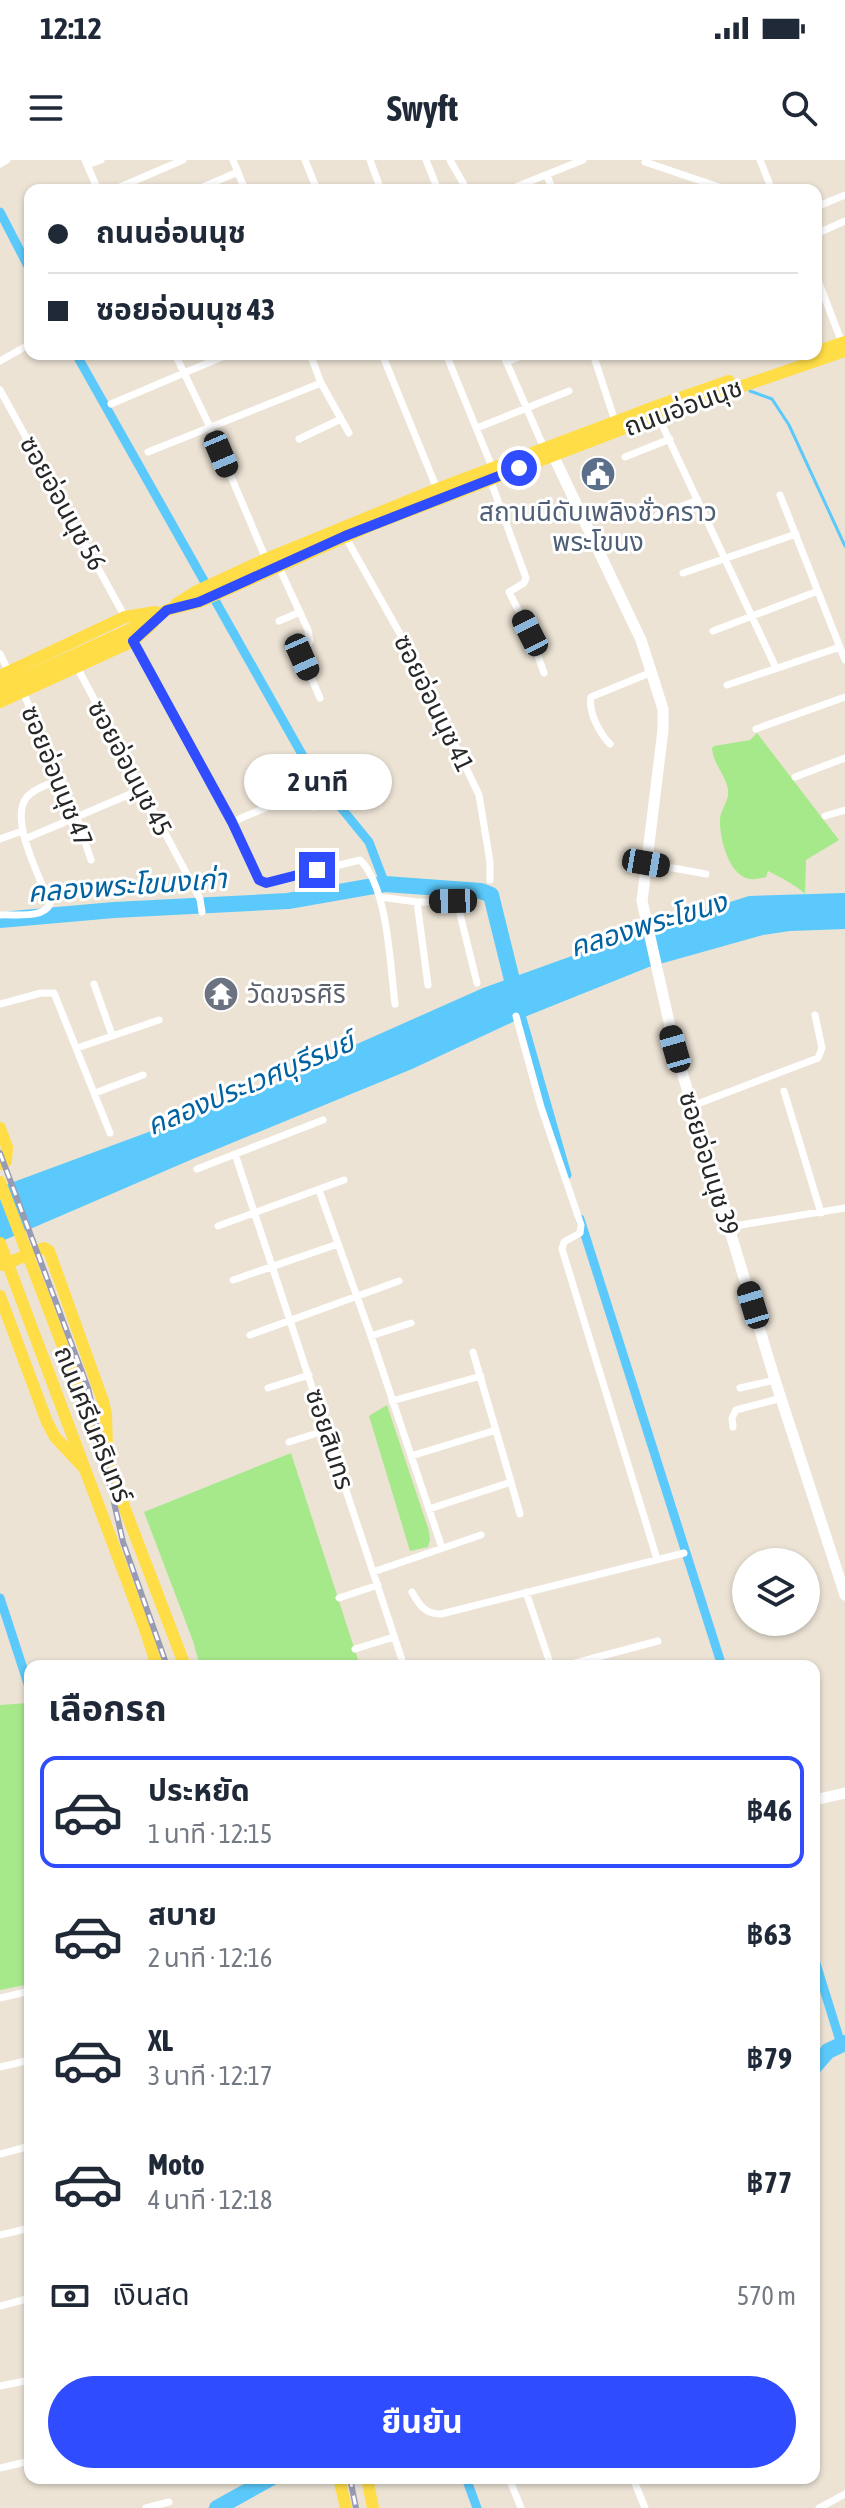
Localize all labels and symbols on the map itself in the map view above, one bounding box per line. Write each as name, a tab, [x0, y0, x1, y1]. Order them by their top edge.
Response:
street label: ถนนอ่อนนุช	[620, 372, 747, 443]
car	[201, 427, 241, 481]
street label: ซอยอ่อนนุช 56	[13, 431, 112, 576]
route start	[501, 450, 537, 486]
public building icon: สถานนีดับเพลิงชั่วคราว พระโขนง	[579, 455, 617, 493]
place label: สถานนีดับเพลิงชั่วคราว พระโขนง	[479, 496, 717, 557]
car	[508, 606, 552, 660]
car	[281, 630, 323, 684]
street label: ซอยอ่อนนุช 41	[387, 630, 480, 777]
street label: ซอยอ่อนนุช 45	[81, 695, 178, 841]
street label: ซอยอ่อนนุช 47	[14, 701, 99, 851]
callout: 2 นาที	[243, 754, 391, 810]
car	[620, 847, 672, 879]
route end	[299, 852, 335, 888]
water label: คลองพระโขนงเก่า	[27, 862, 229, 908]
water label: คลองพระโขนง	[566, 884, 732, 963]
car	[429, 889, 477, 913]
temple icon: วัดขจรศิริ	[202, 975, 240, 1013]
place label: วัดขจรศิริ	[247, 979, 346, 1009]
water label: คลองประเวศบุรีรมย์	[142, 1023, 364, 1143]
car	[657, 1023, 693, 1075]
street label: ซอยอ่อนนุช 39	[672, 1087, 745, 1239]
car	[735, 1279, 771, 1331]
street label: ถนนศรีนครินทร์	[48, 1342, 138, 1508]
street label: ซอยสินทร	[300, 1385, 360, 1493]

